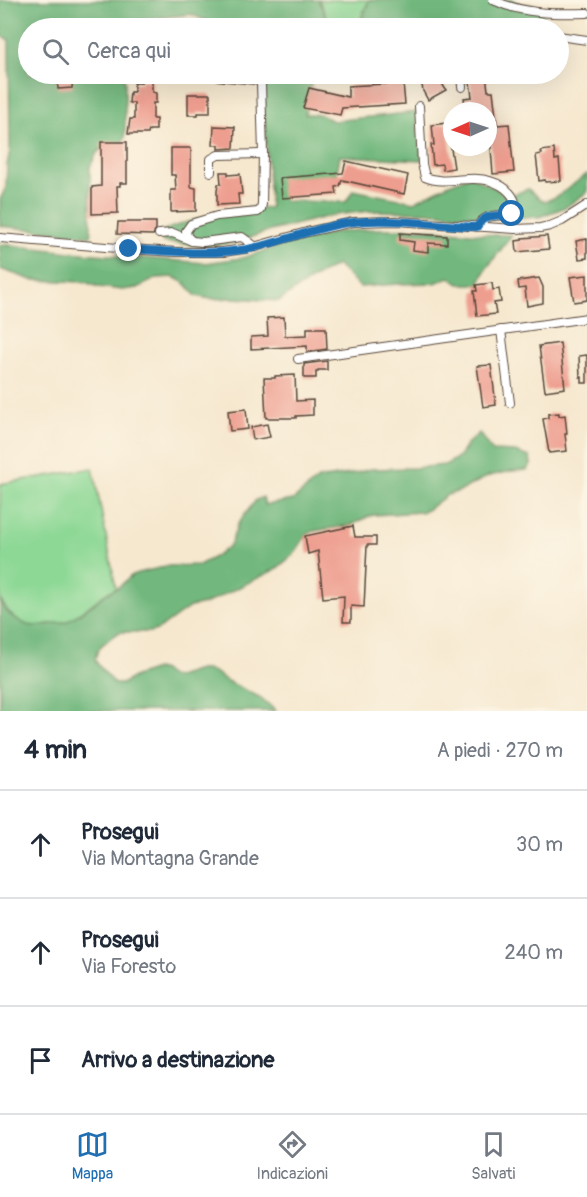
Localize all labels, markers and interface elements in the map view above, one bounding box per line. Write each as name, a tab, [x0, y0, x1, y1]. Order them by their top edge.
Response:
search box	[18, 18, 569, 84]
icon: search	[39, 35, 72, 68]
text: Cerca qui	[87, 37, 171, 65]
north arrow	[443, 102, 497, 156]
route start	[498, 200, 524, 226]
route end	[115, 235, 141, 261]
text: 4 min	[24, 734, 87, 766]
text: A piedi · 270 m	[437, 738, 563, 763]
text: Prosegui	[81, 818, 159, 846]
icon: ahead	[24, 828, 57, 861]
text: 30 m	[516, 832, 563, 857]
text: Via Montagna Grande	[81, 846, 259, 871]
text: Prosegui	[81, 926, 159, 954]
icon: ahead	[24, 936, 57, 969]
text: 240 m	[504, 940, 563, 965]
text: Via Foresto	[81, 954, 176, 979]
icon: arrive	[24, 1044, 57, 1077]
text: Arrivo a destinazione	[81, 1046, 274, 1074]
tab: Mappa	[72, 1128, 113, 1184]
tab: Indicazioni	[257, 1128, 328, 1184]
tab: Salvati	[471, 1128, 515, 1184]

